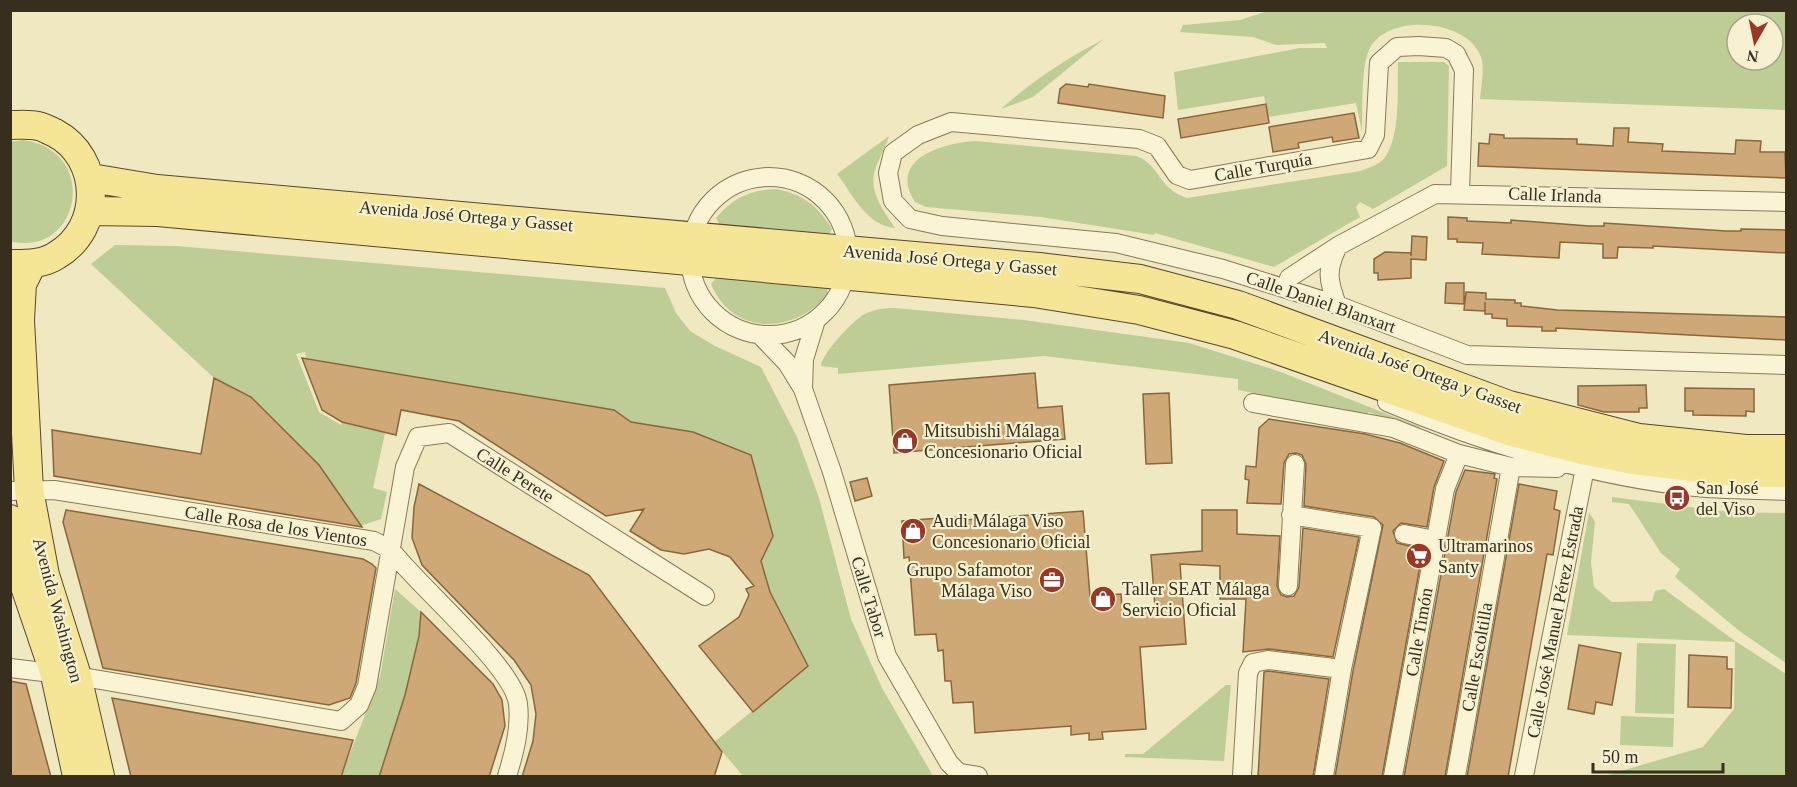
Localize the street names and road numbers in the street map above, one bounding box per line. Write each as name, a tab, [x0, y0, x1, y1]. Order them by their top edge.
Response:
street label: Calle Turquía	[1213, 149, 1313, 185]
street label: Calle Irlanda	[1508, 183, 1602, 207]
street label: Avenida José Ortega y Gasset	[358, 197, 574, 235]
street label: Avenida José Ortega y Gasset	[842, 241, 1058, 279]
street label: Calle Daniel Blanxart	[1244, 267, 1398, 337]
street label: Avenida José Ortega y Gasset	[1316, 325, 1524, 417]
street label: Calle Perete	[473, 443, 557, 507]
street label: Calle Rosa de los Vientos	[183, 502, 369, 550]
street label: Calle José Manuel Pérez Estrada	[1523, 504, 1587, 740]
street label: Avenida Washington	[29, 535, 87, 685]
street label: Calle Tabor	[847, 554, 891, 640]
street label: Calle Timón	[1401, 586, 1437, 678]
street label: Calle Escoltilla	[1458, 601, 1496, 713]

